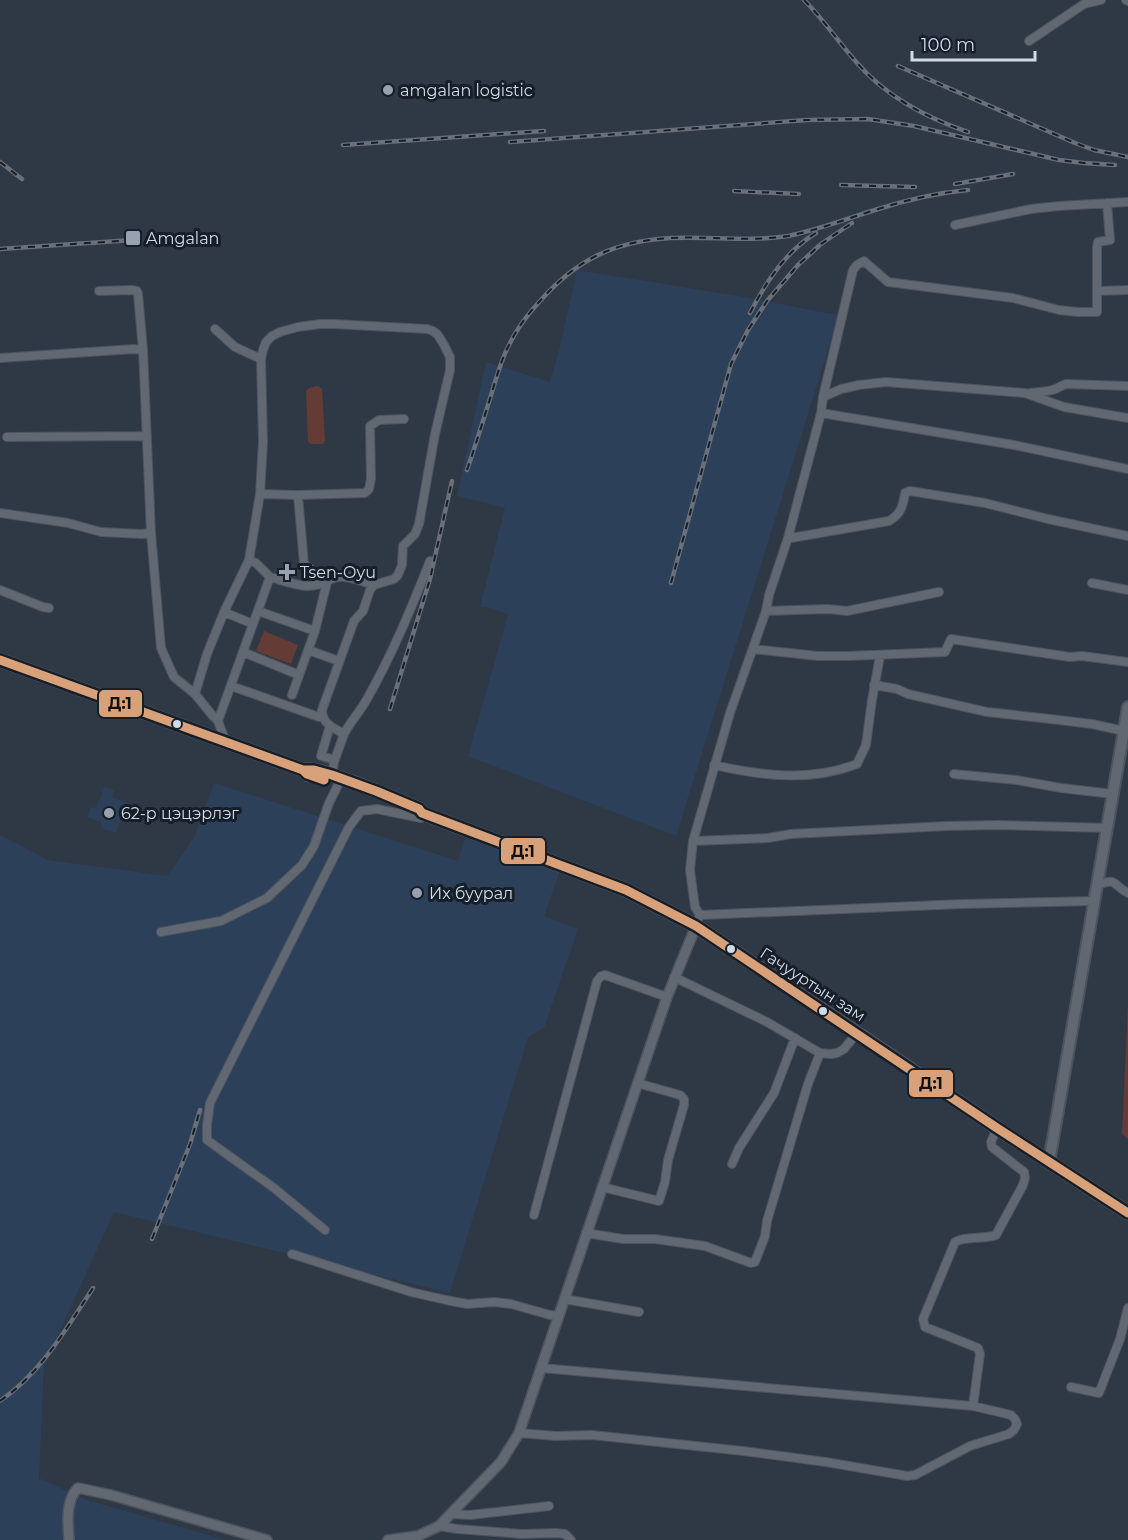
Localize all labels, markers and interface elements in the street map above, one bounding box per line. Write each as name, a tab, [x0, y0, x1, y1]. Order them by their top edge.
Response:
scale bar	[912, 24, 1035, 62]
text: 100 m	[921, 34, 975, 56]
place label: amgalan logistic	[400, 81, 533, 100]
marker: amgalan logistic	[381, 83, 395, 97]
marker: Amgalan	[124, 229, 142, 247]
place label: Amgalan	[146, 229, 219, 248]
marker: Tsen-Oyu	[278, 563, 296, 581]
place label: Tsen-Oyu	[300, 563, 376, 582]
line badge: Д:1	[98, 689, 143, 718]
text: Д:1	[108, 694, 132, 713]
unlabelled marker	[171, 718, 183, 730]
place label: 62-р цэцэрлэг	[121, 804, 239, 823]
marker: 62-р цэцэрлэг	[102, 806, 116, 820]
line badge: Д:1	[500, 837, 546, 865]
text: Д:1	[511, 842, 535, 861]
place label: Их буурал	[429, 884, 513, 903]
marker: Их буурал	[410, 886, 424, 900]
unlabelled marker	[725, 943, 737, 955]
street label: Гачууртын зам	[757, 943, 869, 1026]
unlabelled marker	[817, 1005, 829, 1017]
line badge: Д:1	[908, 1069, 954, 1098]
text: Д:1	[919, 1074, 943, 1093]

